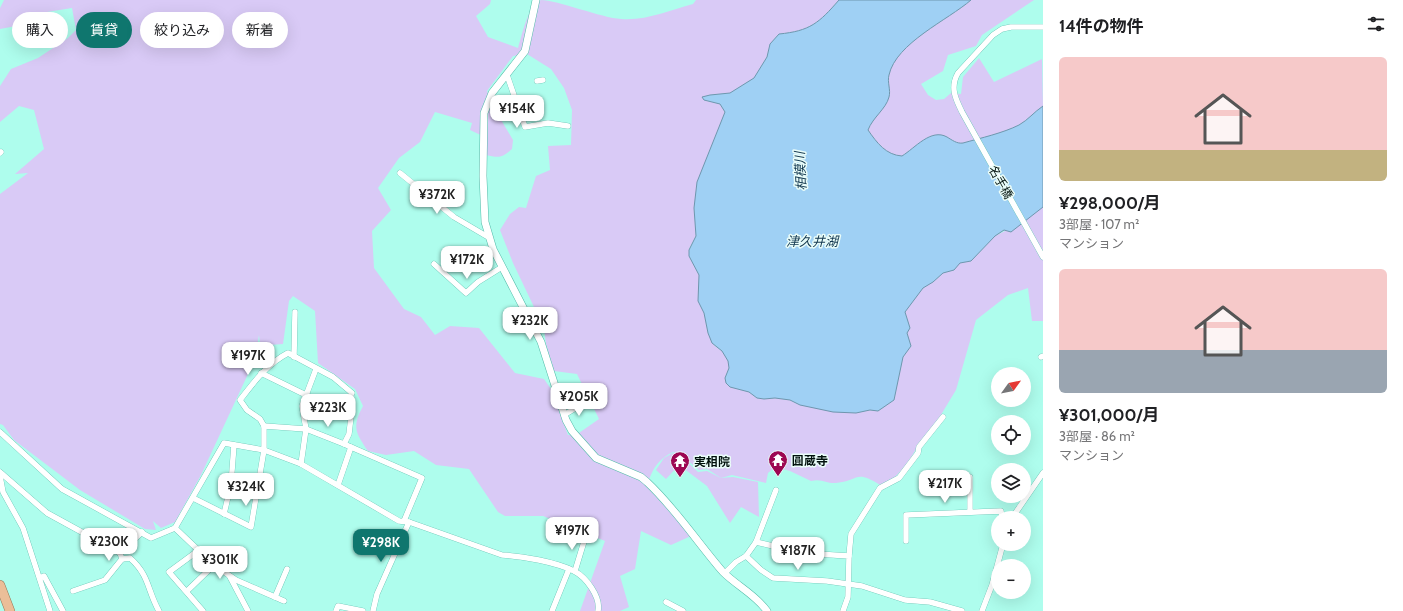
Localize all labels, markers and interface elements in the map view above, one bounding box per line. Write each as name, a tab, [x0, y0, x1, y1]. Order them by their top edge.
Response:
chip: 購入	[12, 12, 68, 48]
chip: 賃貸	[76, 12, 132, 48]
chip: 絞り込み	[140, 12, 224, 48]
chip: 新着	[232, 12, 288, 48]
icon: filters	[1365, 13, 1387, 35]
text: 14件の物件	[1059, 16, 1144, 36]
icon: home	[1187, 83, 1259, 155]
pin: ¥154K	[489, 95, 545, 129]
text: ¥154K	[499, 100, 535, 116]
water label: 相模川	[791, 149, 809, 191]
street label: 名手橋	[986, 163, 1016, 201]
pin: ¥372K	[409, 181, 465, 215]
text: ¥372K	[419, 186, 455, 202]
text: ¥298,000/月	[1059, 193, 1161, 213]
text: 3部屋 · 107 m²	[1059, 216, 1139, 232]
water label: 津久井湖	[786, 233, 840, 249]
text: マンション	[1059, 235, 1124, 251]
pin: ¥172K	[439, 246, 495, 280]
text: ¥172K	[450, 251, 484, 267]
icon: home	[1187, 295, 1259, 367]
pin: ¥232K	[502, 307, 558, 341]
text: ¥232K	[512, 312, 548, 328]
pin: ¥197K	[220, 342, 276, 376]
text: ¥197K	[231, 347, 265, 363]
north arrow	[991, 367, 1031, 407]
map controls	[991, 367, 1031, 599]
pin: ¥205K	[551, 383, 607, 417]
text: ¥205K	[559, 388, 599, 404]
pin: ¥223K	[300, 394, 356, 428]
text: ¥223K	[310, 399, 346, 415]
text: ¥301,000/月	[1059, 405, 1159, 425]
button: locate	[991, 415, 1031, 455]
text: 3部屋 · 86 m²	[1059, 428, 1135, 444]
text: マンション	[1059, 447, 1124, 463]
temple icon: 圓蔵寺	[767, 449, 789, 477]
temple icon: 実相院	[669, 450, 691, 478]
place label: 圓蔵寺	[792, 453, 828, 468]
place label: 実相院	[694, 454, 730, 469]
button: layers	[991, 463, 1031, 503]
pin: ¥217K	[917, 470, 973, 504]
pin: ¥324K	[218, 473, 274, 507]
text: ¥217K	[928, 475, 962, 491]
text: ¥324K	[227, 478, 265, 494]
button: +	[991, 511, 1031, 551]
pin: ¥197K	[544, 517, 600, 551]
text: ¥197K	[555, 522, 589, 538]
pin: ¥230K	[81, 528, 137, 562]
pin: ¥298K	[353, 529, 409, 563]
text: ¥230K	[89, 533, 129, 549]
text: ¥298K	[362, 534, 400, 550]
pin: ¥187K	[770, 537, 826, 571]
text: ¥187K	[780, 542, 816, 558]
pin: ¥301K	[192, 546, 248, 580]
text: ¥301K	[202, 551, 239, 567]
button: −	[991, 559, 1031, 599]

